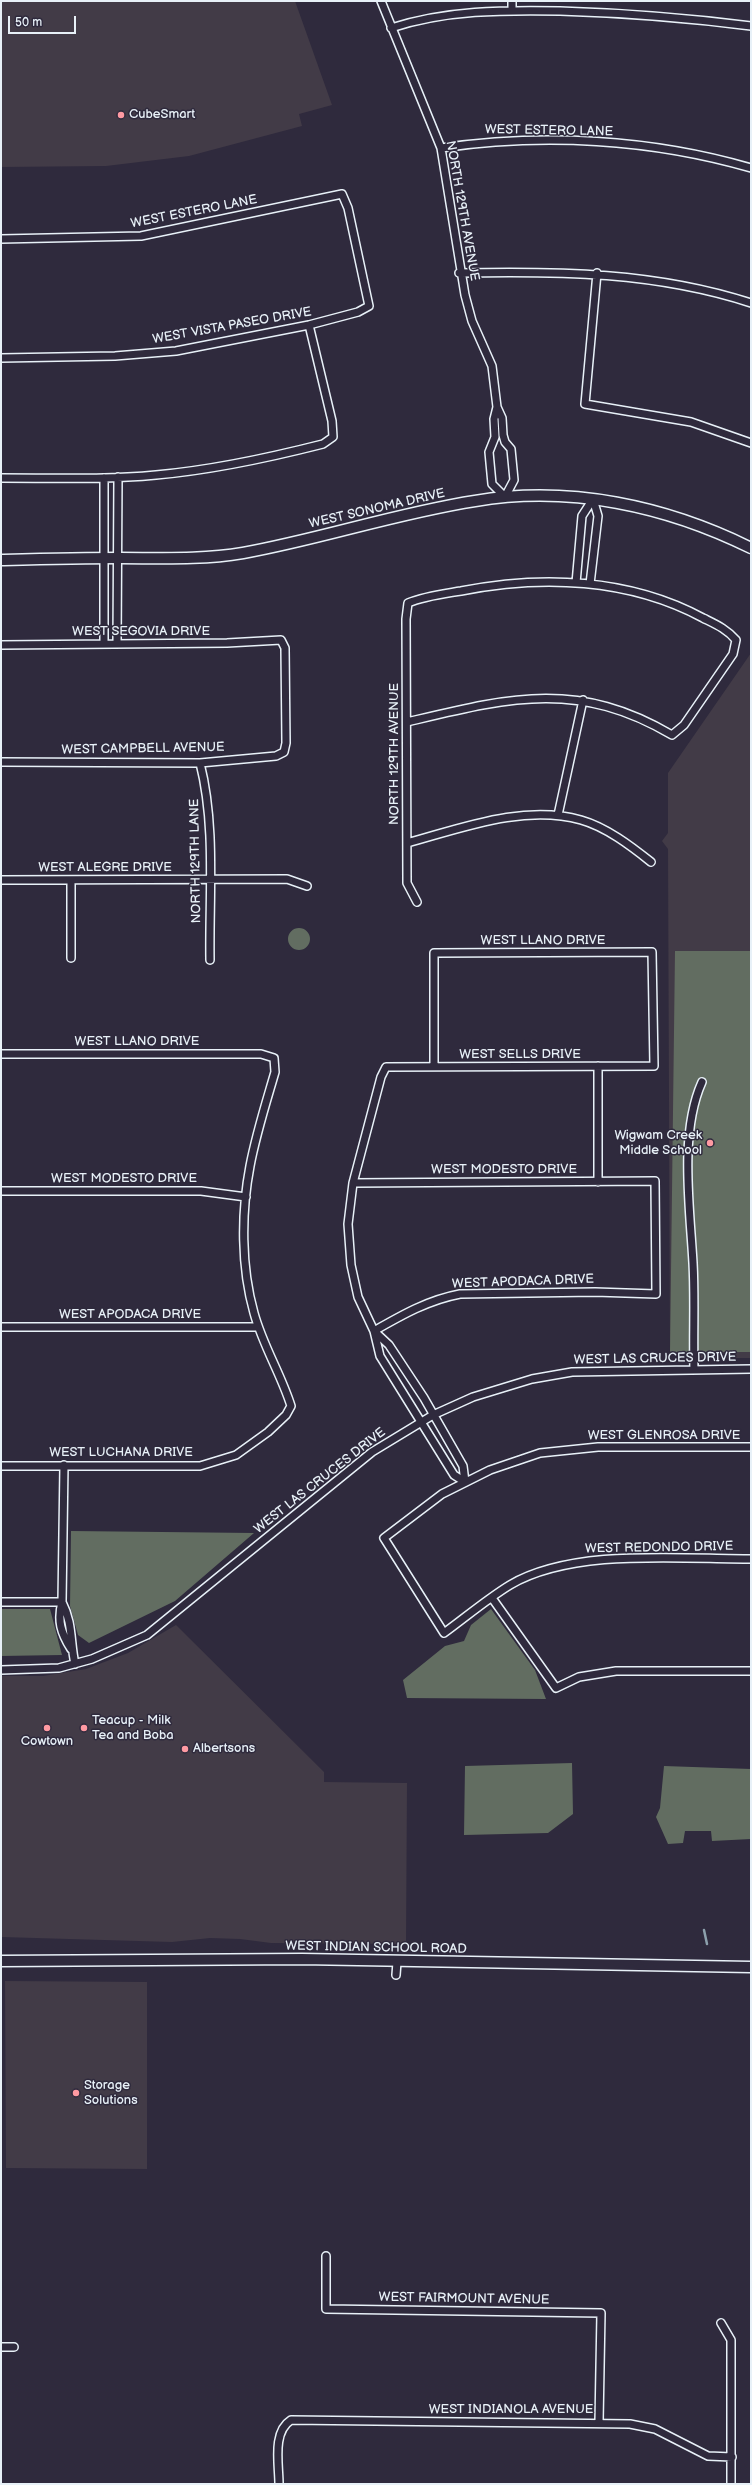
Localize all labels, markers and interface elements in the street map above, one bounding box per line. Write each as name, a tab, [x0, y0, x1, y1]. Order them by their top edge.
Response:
scale bar	[10, 8, 78, 34]
text: 50 m	[15, 15, 42, 30]
place label: CubeSmart	[129, 107, 195, 123]
marker: CubeSmart	[116, 110, 126, 120]
street label: WEST ESTERO LANE	[485, 122, 613, 140]
street label: NORTH 129TH AVENUE	[442, 140, 482, 282]
street label: WEST ESTERO LANE	[130, 192, 258, 232]
street label: WEST VISTA PASEO DRIVE	[151, 304, 313, 348]
street label: WEST SONOMA DRIVE	[308, 486, 446, 532]
street label: WEST SEGOVIA DRIVE	[72, 624, 210, 640]
street label: NORTH 129TH AVENUE	[387, 683, 403, 825]
street label: WEST CAMPBELL AVENUE	[61, 740, 225, 758]
street label: NORTH 129TH LANE	[187, 799, 205, 923]
street label: WEST ALEGRE DRIVE	[38, 860, 172, 876]
street label: WEST LLANO DRIVE	[481, 933, 605, 949]
street label: WEST LLANO DRIVE	[75, 1034, 199, 1050]
street label: WEST SELLS DRIVE	[459, 1047, 581, 1063]
place label: Wigwam Creek Middle School	[615, 1128, 702, 1159]
marker: Wigwam Creek Middle School	[705, 1138, 715, 1148]
street label: WEST MODESTO DRIVE	[431, 1162, 577, 1178]
street label: WEST MODESTO DRIVE	[51, 1171, 197, 1187]
street label: WEST APODACA DRIVE	[452, 1272, 594, 1292]
street label: WEST APODACA DRIVE	[59, 1307, 201, 1323]
street label: WEST LAS CRUCES DRIVE	[574, 1350, 736, 1368]
street label: WEST LAS CRUCES DRIVE	[251, 1425, 389, 1537]
street label: WEST GLENROSA DRIVE	[588, 1428, 740, 1444]
street label: WEST LUCHANA DRIVE	[49, 1445, 193, 1461]
street label: WEST REDONDO DRIVE	[585, 1539, 733, 1557]
place label: Teacup - Milk Tea and Boba	[92, 1713, 174, 1744]
marker: Cowtown	[42, 1723, 52, 1733]
marker: Teacup - Milk Tea and Boba	[79, 1723, 89, 1733]
place label: Cowtown	[21, 1734, 73, 1750]
place label: Albertsons	[193, 1741, 255, 1757]
marker: Albertsons	[180, 1744, 190, 1754]
street label: WEST INDIAN SCHOOL ROAD	[285, 1939, 467, 1957]
place label: Storage Solutions	[84, 2078, 138, 2109]
marker: Storage Solutions	[71, 2088, 81, 2098]
street label: WEST FAIRMOUNT AVENUE	[379, 2290, 549, 2308]
street label: WEST INDIANOLA AVENUE	[429, 2402, 593, 2418]

